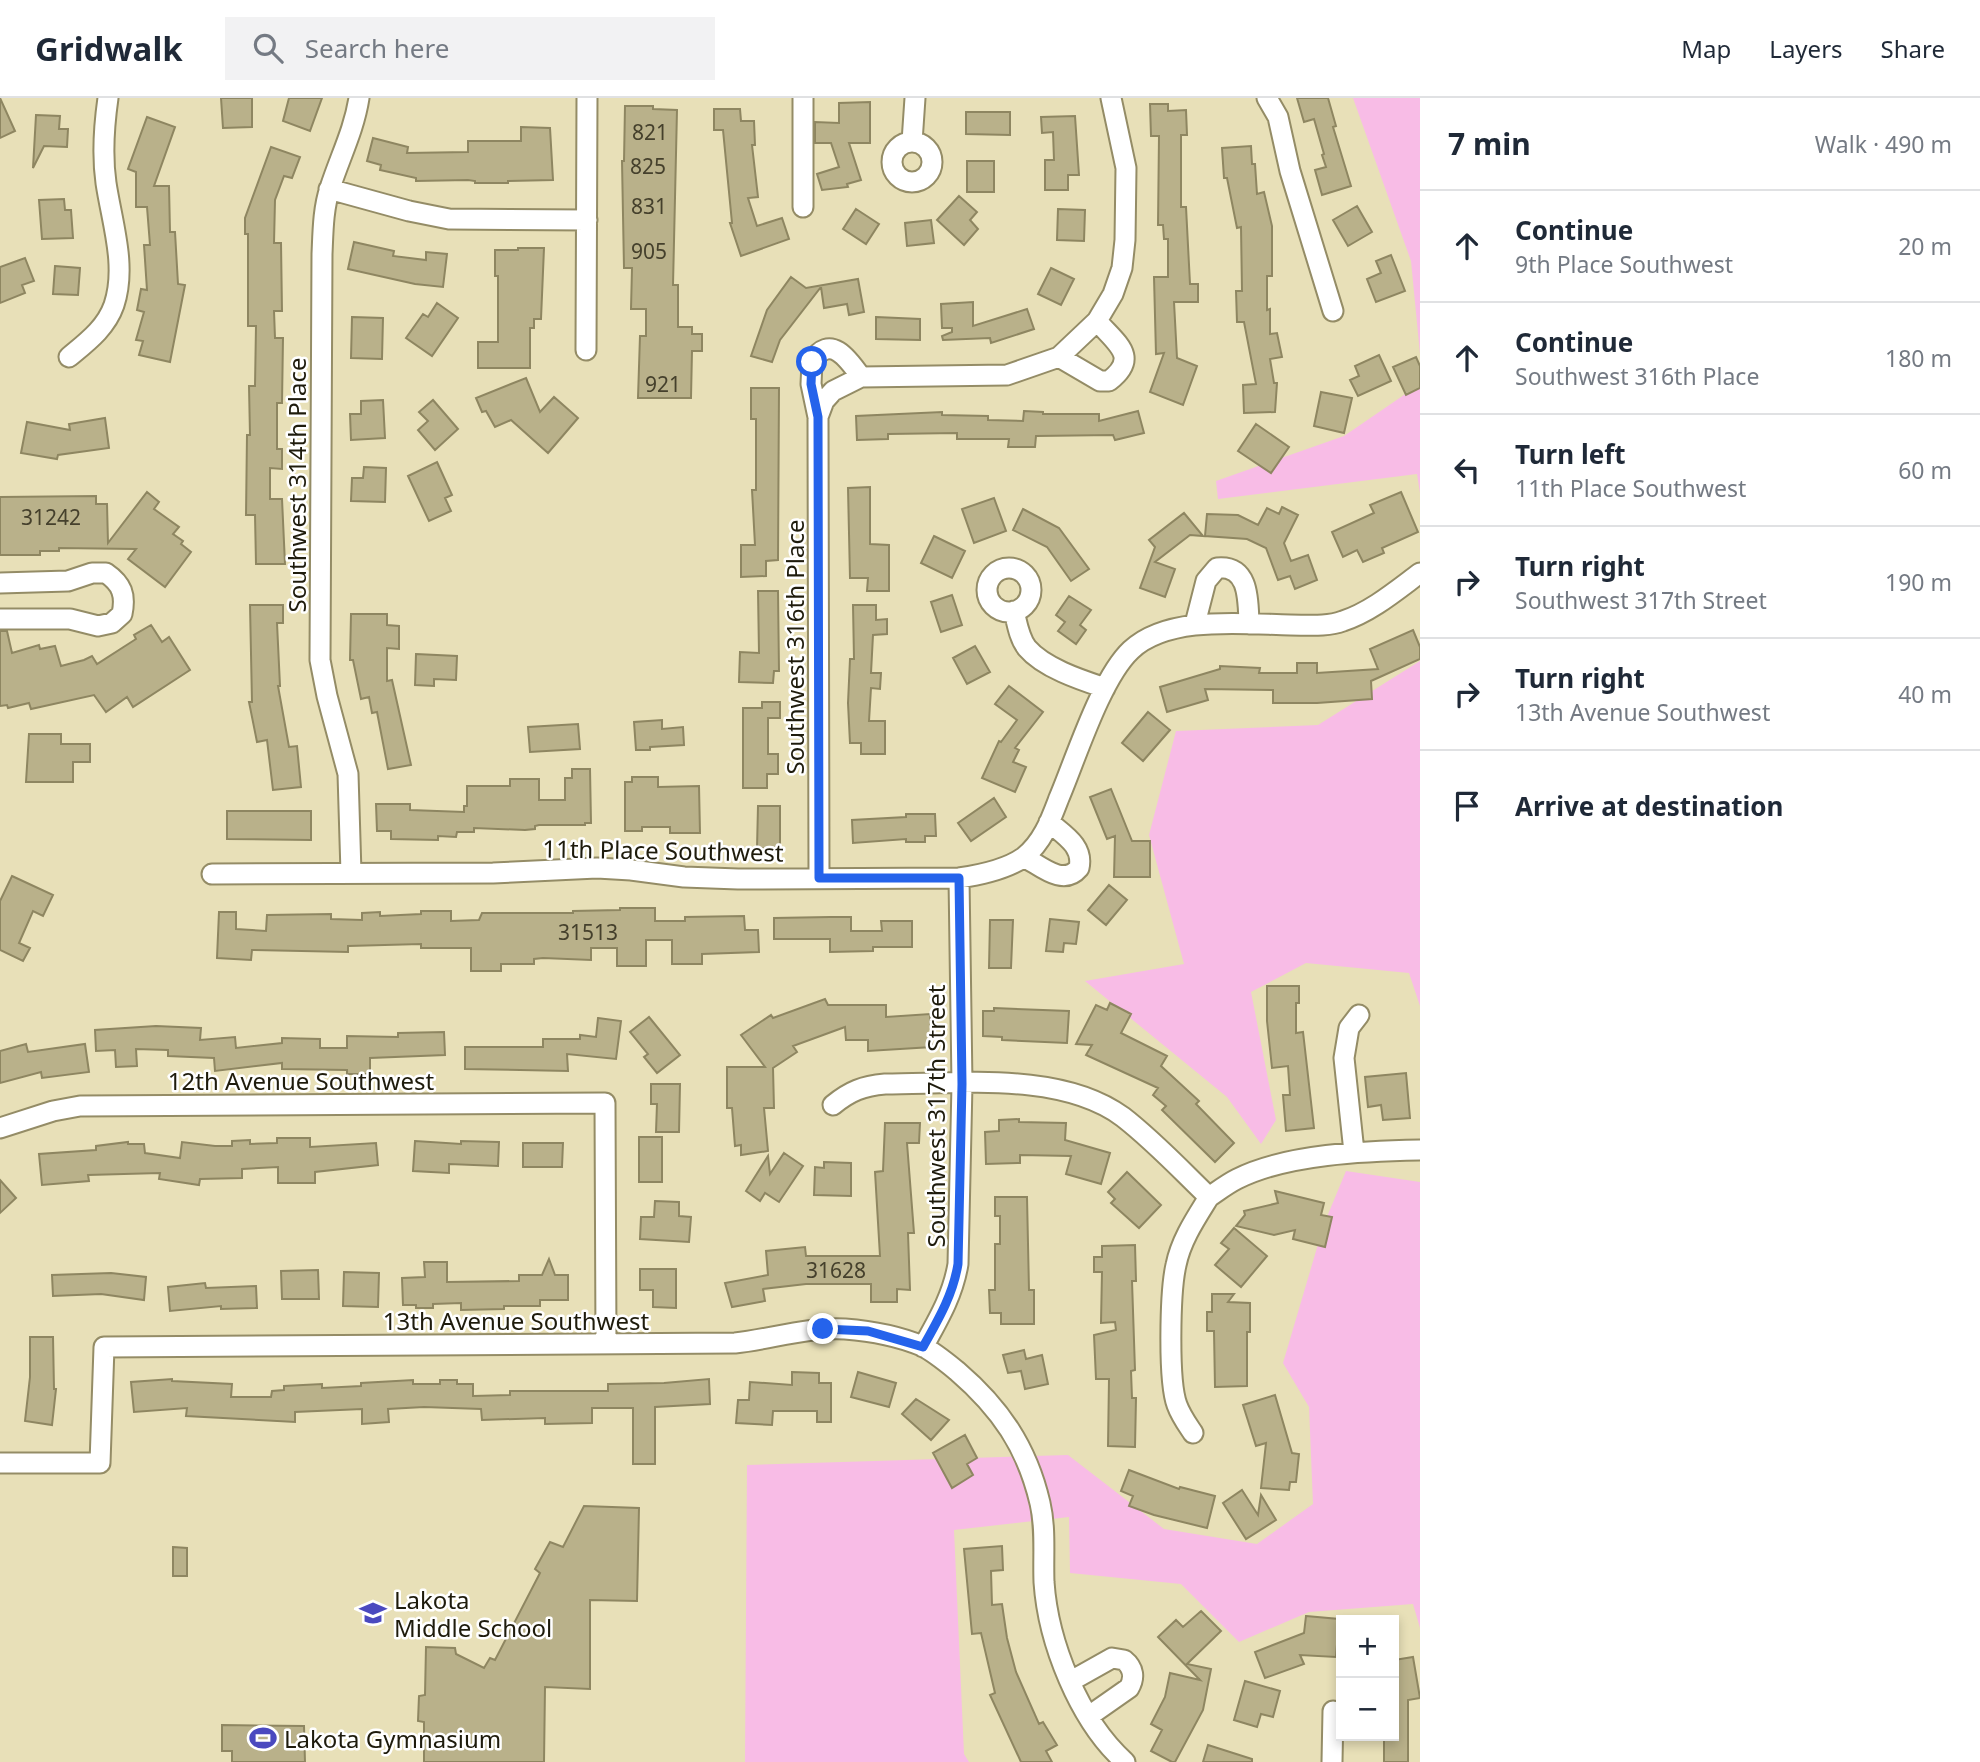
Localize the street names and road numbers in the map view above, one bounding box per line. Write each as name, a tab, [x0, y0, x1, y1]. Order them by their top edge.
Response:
street label: Southwest 314th Place	[280, 358, 313, 612]
street label: Southwest 316th Place	[778, 520, 811, 774]
street label: 11th Place Southwest	[542, 831, 784, 869]
street label: Southwest 317th Street	[919, 984, 952, 1247]
street label: 12th Avenue Southwest	[168, 1064, 434, 1097]
street label: 13th Avenue Southwest	[383, 1304, 649, 1337]

